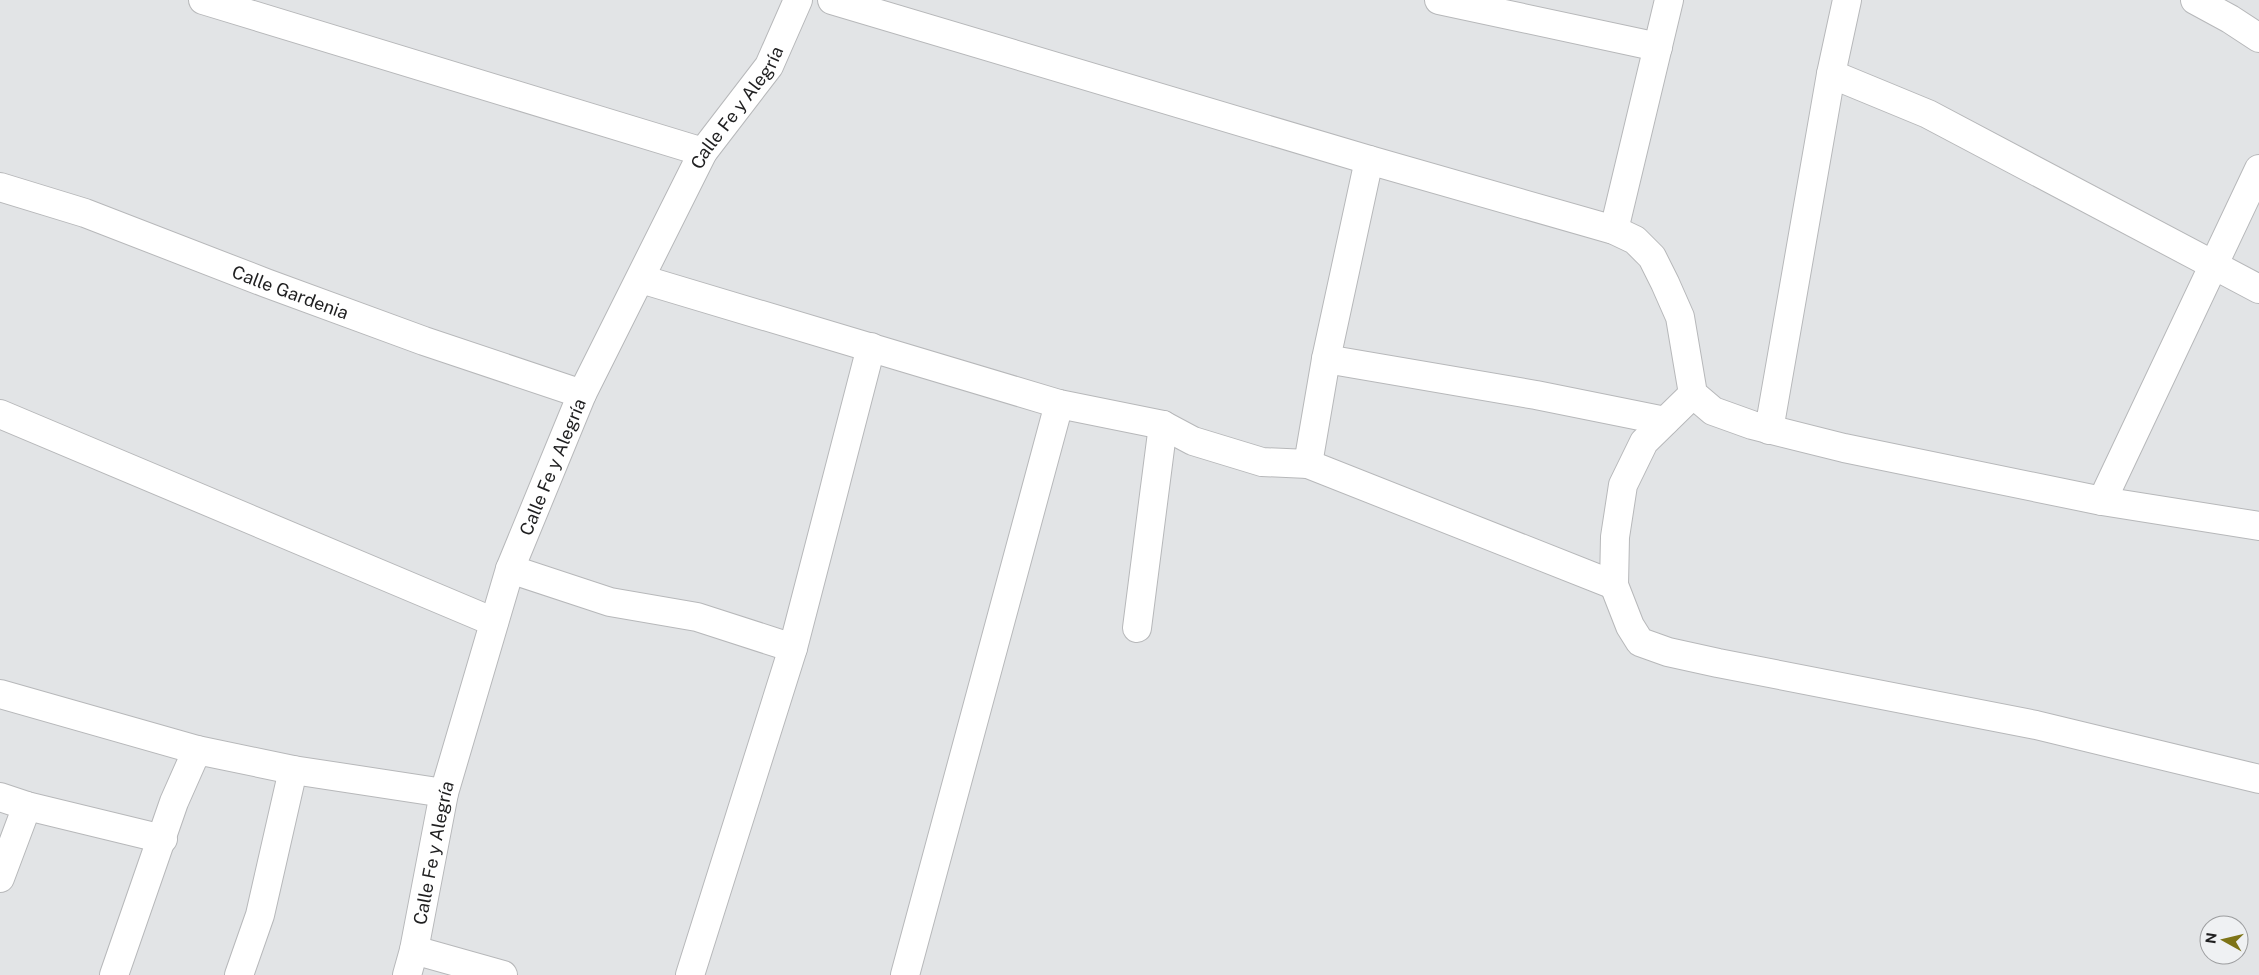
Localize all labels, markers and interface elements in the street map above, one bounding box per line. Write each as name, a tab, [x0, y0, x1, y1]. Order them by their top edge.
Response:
street label: Calle Fe y Alegría	[686, 43, 787, 172]
street label: Calle Gardenia	[229, 260, 352, 323]
street label: Calle Fe y Alegría	[515, 395, 590, 538]
street label: Calle Fe y Alegría	[409, 778, 458, 926]
north arrow	[2199, 915, 2249, 965]
text: N	[2202, 932, 2220, 945]

